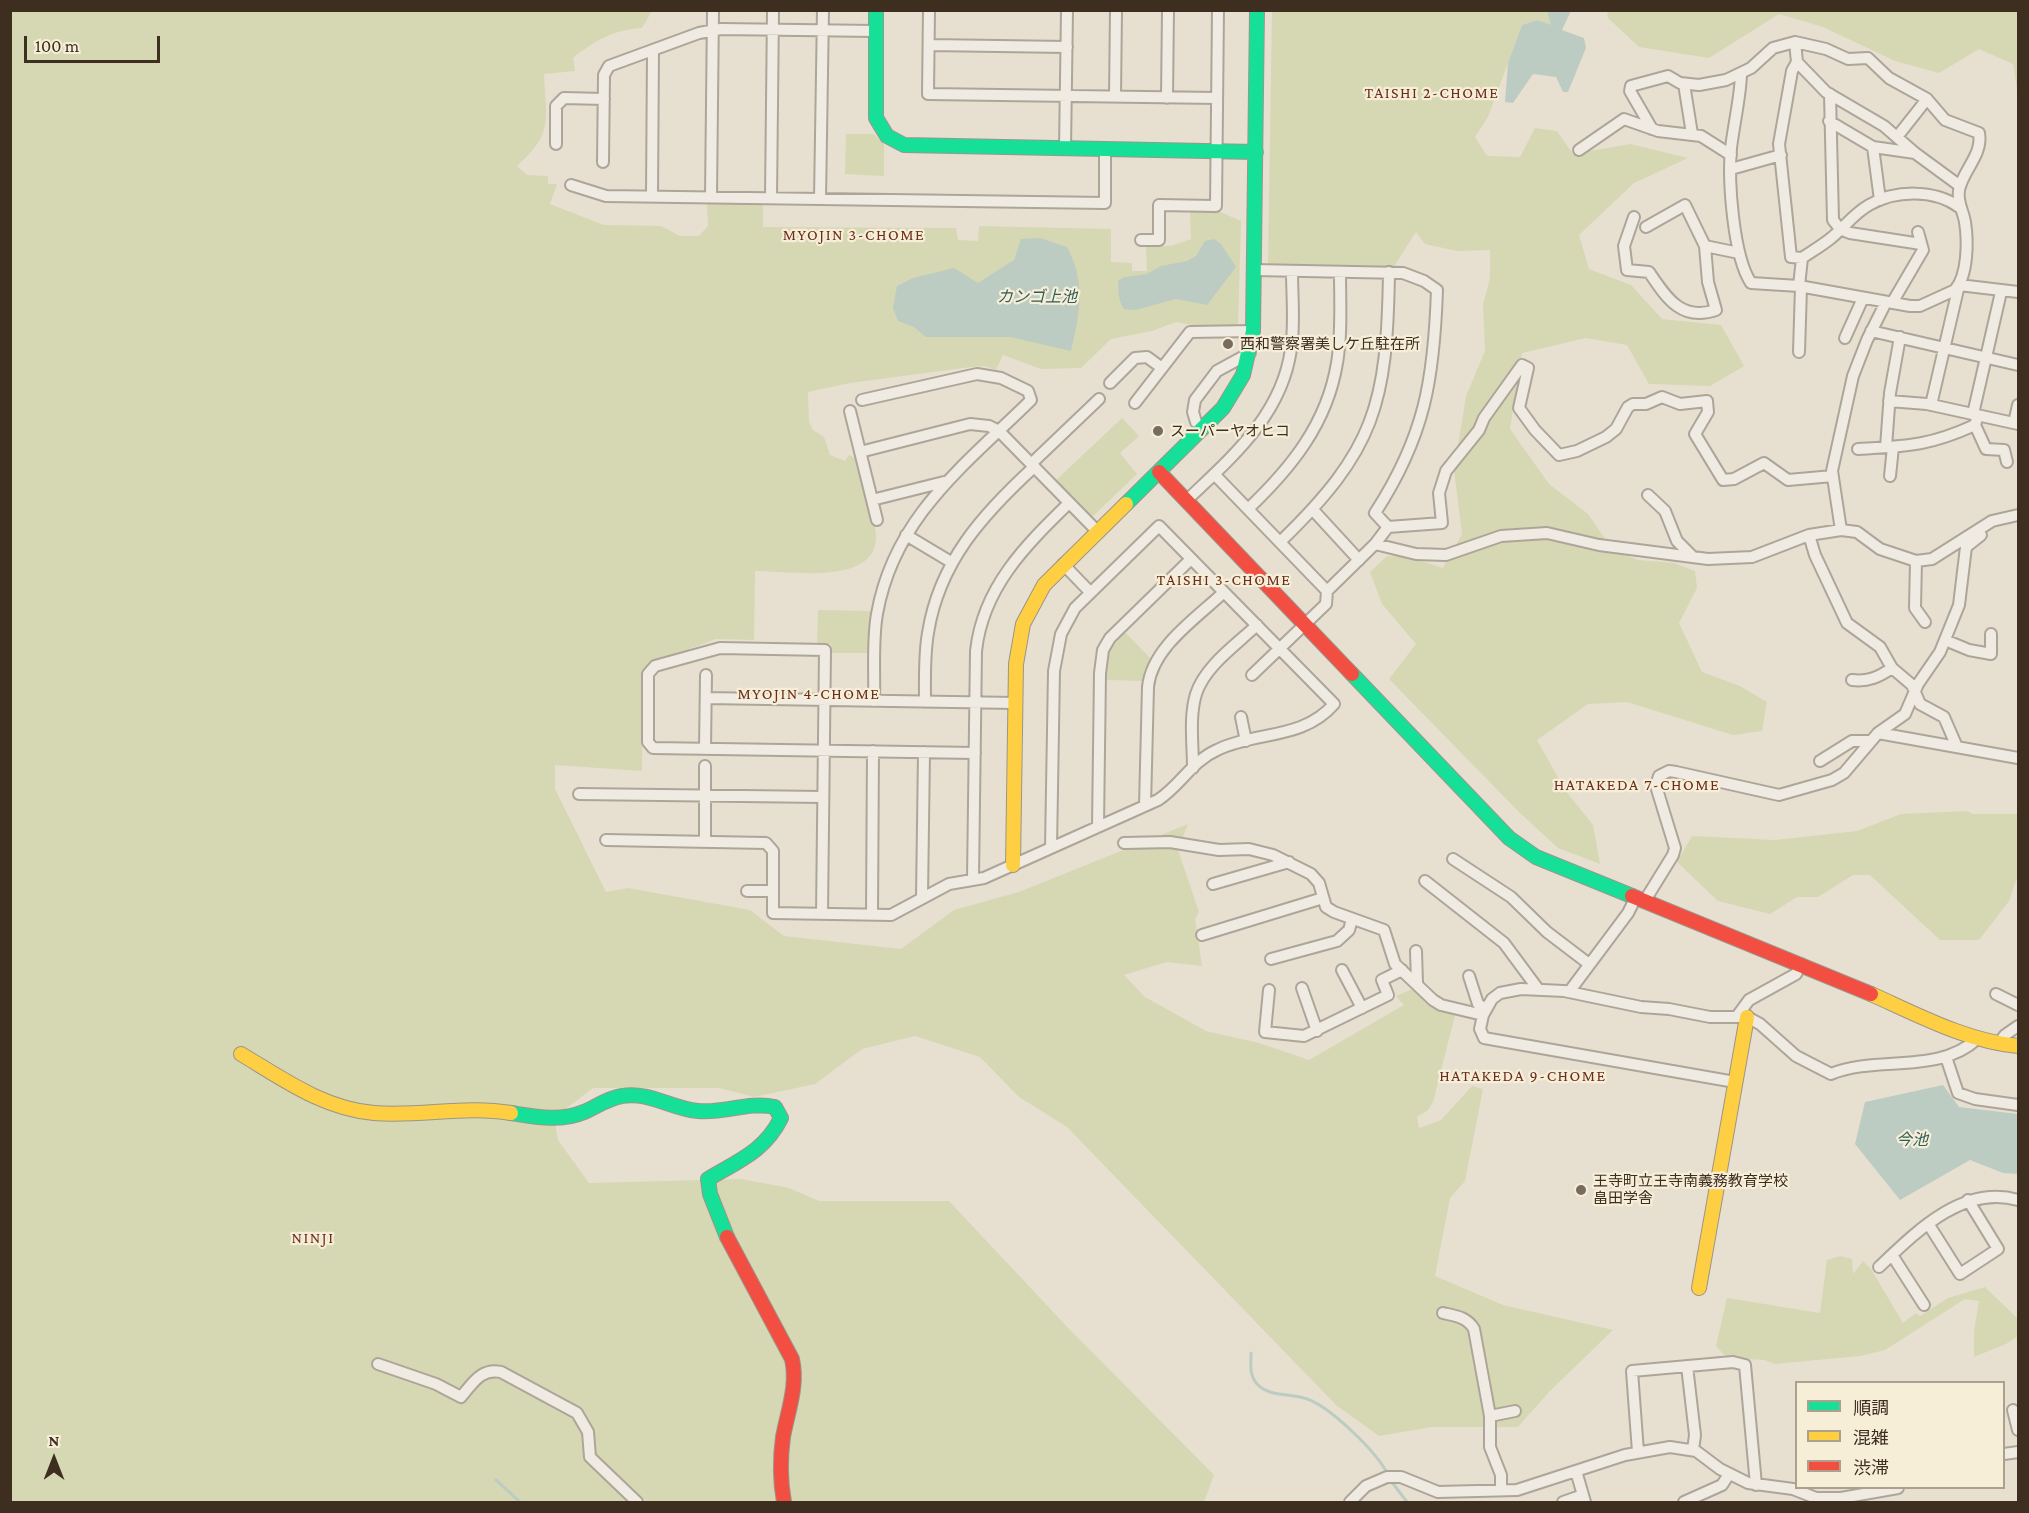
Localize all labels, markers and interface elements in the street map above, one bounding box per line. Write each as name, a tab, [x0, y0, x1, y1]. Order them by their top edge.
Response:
scale bar	[27, 24, 164, 62]
text: 100 m	[35, 36, 79, 56]
district label: TAISHI 2-CHOME	[1364, 83, 1500, 103]
district label: MYOJIN 3-CHOME	[783, 225, 925, 245]
water label: カンゴ上池	[997, 287, 1077, 307]
place label: 西和警察署美しケ丘駐在所	[1240, 335, 1420, 353]
marker: 西和警察署美しケ丘駐在所	[1221, 337, 1235, 351]
place label: スーパーヤオヒコ	[1170, 422, 1290, 440]
marker: スーパーヤオヒコ	[1151, 424, 1165, 438]
district label: TAISHI 3-CHOME	[1156, 570, 1292, 590]
district label: MYOJIN 4-CHOME	[738, 684, 880, 704]
district label: HATAKEDA 7-CHOME	[1554, 775, 1720, 795]
district label: HATAKEDA 9-CHOME	[1439, 1066, 1607, 1086]
water label: 今池	[1896, 1130, 1928, 1150]
place label: 王寺町立王寺南義務教育学校 畠田学舎	[1593, 1172, 1788, 1207]
marker: 王寺町立王寺南義務教育学校 畠田学舎	[1574, 1183, 1588, 1197]
district label: NINJI	[291, 1228, 335, 1248]
legend	[1795, 1381, 2005, 1489]
text: 順調	[1853, 1398, 1889, 1418]
text: 混雑	[1853, 1428, 1889, 1448]
north arrow	[24, 1429, 84, 1489]
text: N	[49, 1432, 59, 1449]
text: 渋滞	[1853, 1458, 1889, 1478]

